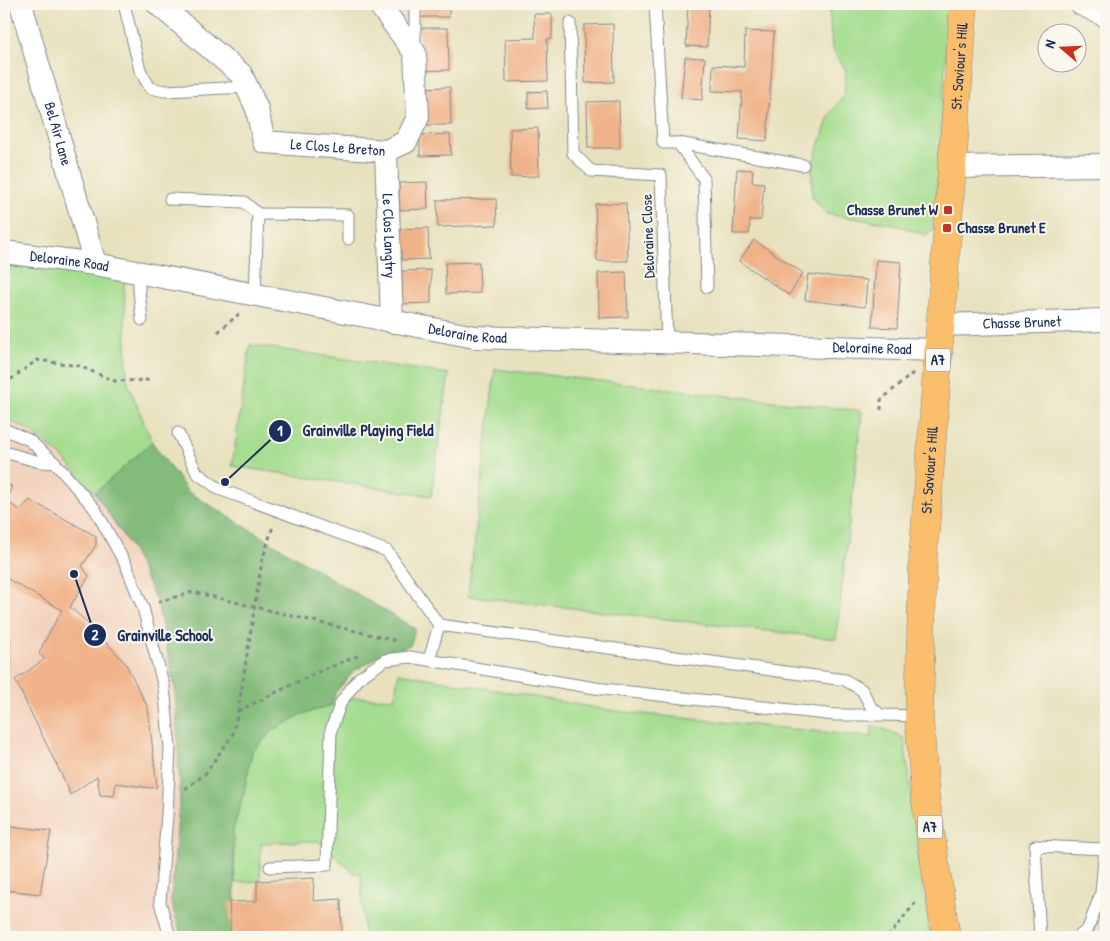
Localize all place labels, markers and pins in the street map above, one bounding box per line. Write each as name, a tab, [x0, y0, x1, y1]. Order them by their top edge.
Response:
place label: Chasse Brunet W	[847, 199, 939, 220]
marker: Chasse Brunet W	[942, 204, 954, 216]
place label: Chasse Brunet E	[957, 217, 1046, 238]
marker: Chasse Brunet E	[941, 222, 953, 234]
callout: Grainville Playing Field	[268, 415, 444, 446]
callout: Grainville School	[83, 620, 223, 651]

